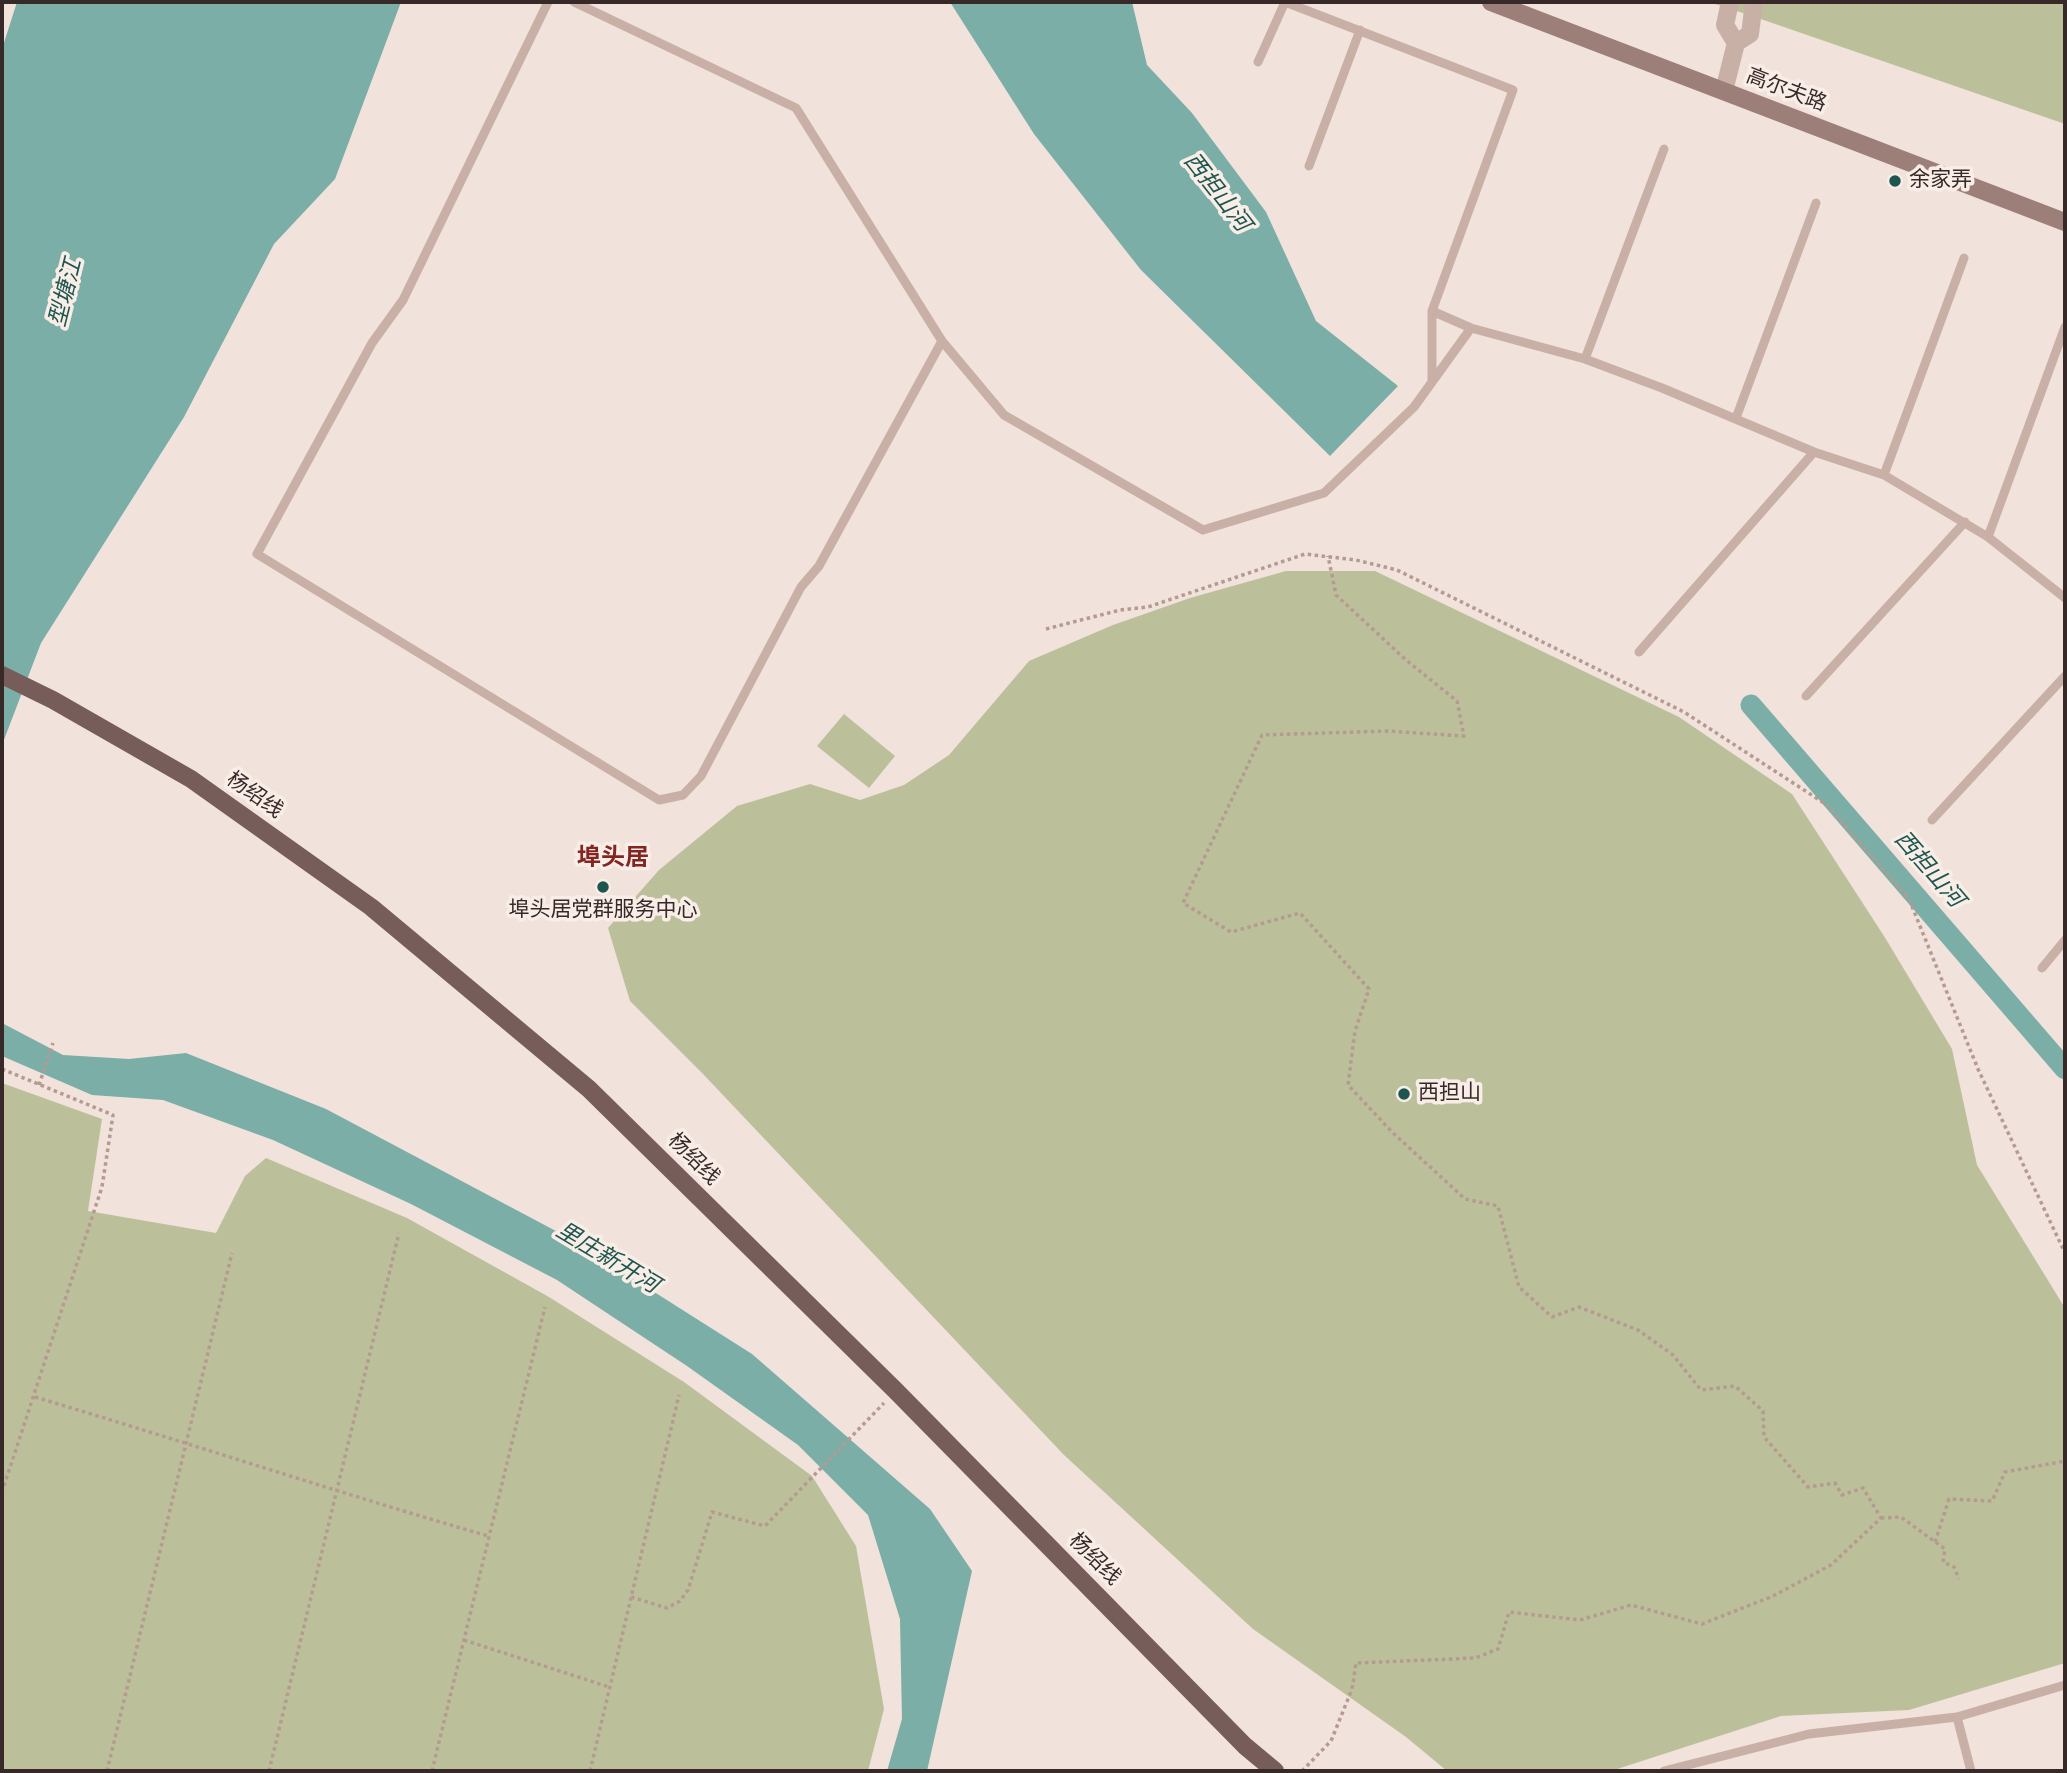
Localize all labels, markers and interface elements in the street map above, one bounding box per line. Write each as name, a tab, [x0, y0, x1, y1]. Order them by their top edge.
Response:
street label: 高尔夫路	[1742, 64, 1830, 118]
water label: 西担山河	[1177, 148, 1255, 238]
place label: 余家弄	[1909, 168, 1972, 194]
marker: 余家弄	[1887, 173, 1903, 189]
water label: 型塘江	[45, 256, 89, 330]
street label: 杨绍线	[221, 768, 287, 824]
water label: 西担山河	[1887, 826, 1969, 914]
district label: 埠头居	[577, 845, 649, 873]
marker: 埠头居党群服务中心	[595, 879, 611, 895]
place label: 埠头居党群服务中心	[509, 898, 697, 924]
place label: 西担山	[1418, 1081, 1481, 1107]
marker: 西担山	[1396, 1086, 1412, 1102]
street label: 杨绍线	[662, 1129, 724, 1191]
water label: 里庄新开河	[551, 1218, 663, 1300]
street label: 杨绍线	[1063, 1529, 1125, 1591]

